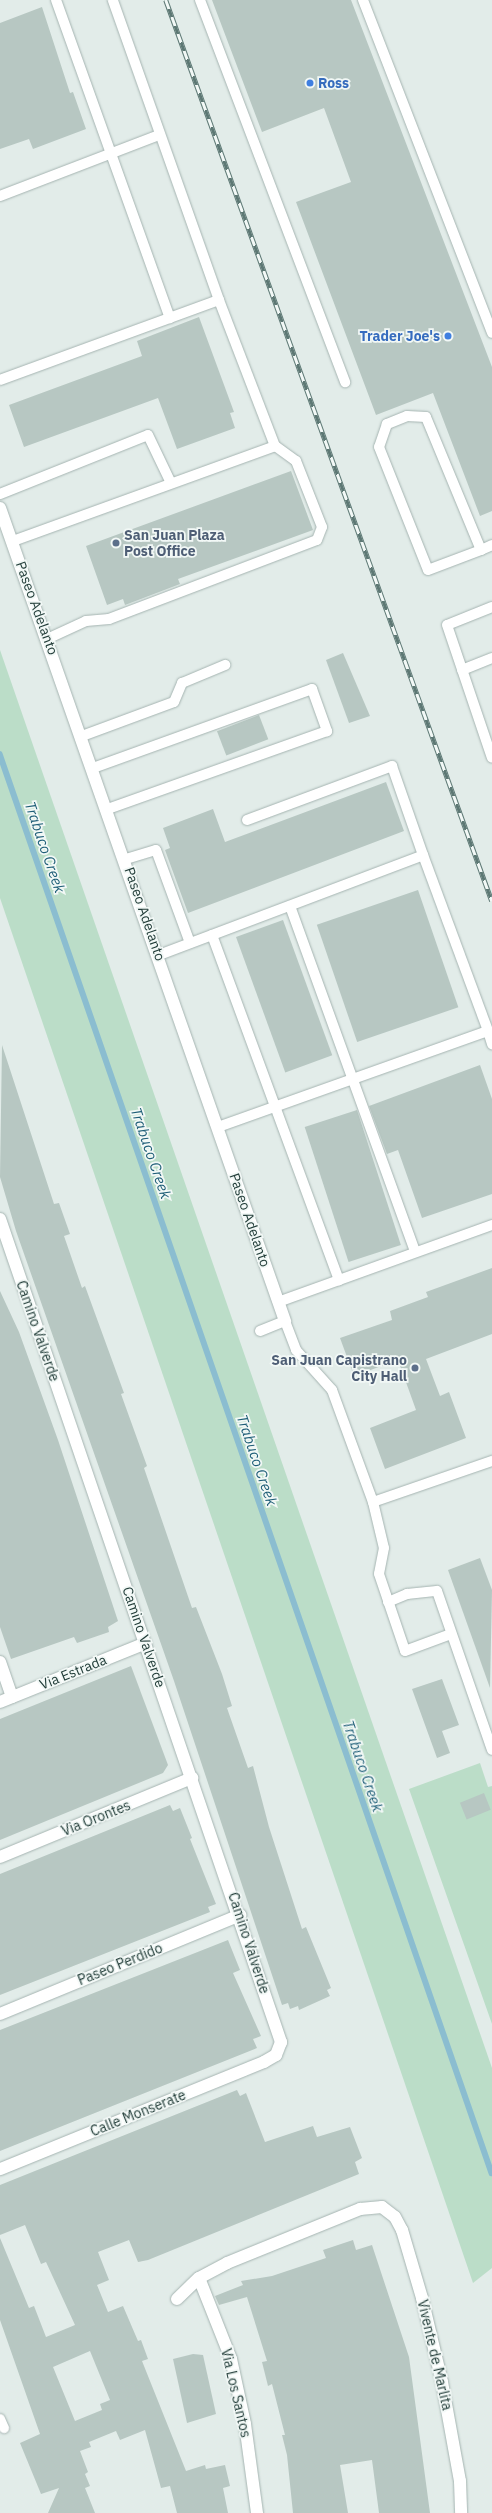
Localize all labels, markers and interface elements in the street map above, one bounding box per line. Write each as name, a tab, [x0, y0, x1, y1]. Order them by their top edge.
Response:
place label: Ross	[318, 75, 349, 91]
marker: Ross	[305, 78, 315, 88]
place label: Trader Joe's	[360, 328, 440, 344]
marker: Trader Joe's	[443, 331, 453, 341]
place label: San Juan Plaza Post Office	[124, 527, 225, 560]
marker: San Juan Plaza Post Office	[111, 538, 121, 548]
street label: Paseo Adelanto	[12, 559, 62, 657]
water label: Trabuco Creek	[21, 799, 69, 895]
street label: Paseo Adelanto	[121, 865, 169, 963]
water label: Trabuco Creek	[127, 1105, 175, 1201]
street label: Paseo Adelanto	[226, 1171, 274, 1269]
street label: Camino Valverde	[13, 1278, 63, 1384]
place label: San Juan Capistrano City Hall	[271, 1352, 407, 1384]
marker: San Juan Capistrano City Hall	[410, 1363, 420, 1373]
water label: Trabuco Creek	[233, 1412, 281, 1508]
street label: Camino Valverde	[119, 1584, 169, 1690]
street label: Via Estrada	[37, 1651, 109, 1693]
water label: Trabuco Creek	[339, 1718, 387, 1814]
street label: Via Orontes	[59, 1797, 133, 1839]
street label: Camino Valverde	[225, 1890, 273, 1996]
street label: Paseo Perdido	[75, 1939, 165, 1989]
street label: Calle Monserate	[88, 2086, 188, 2140]
street label: Vivente de Marlita	[414, 2298, 456, 2412]
street label: Via Los Santos	[218, 2347, 254, 2439]

